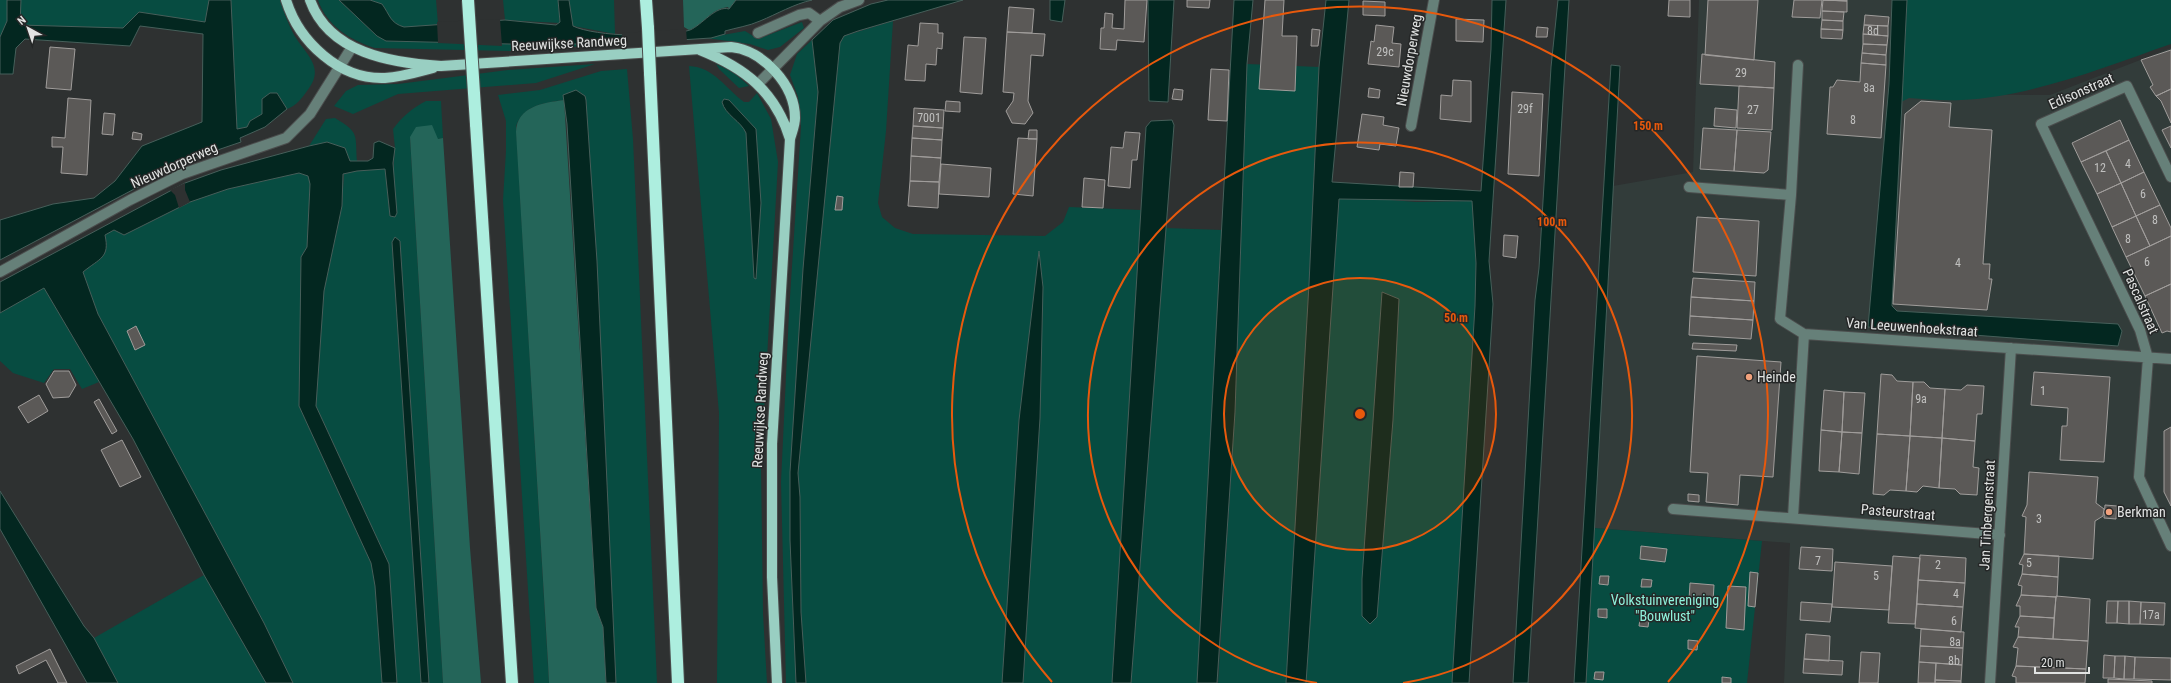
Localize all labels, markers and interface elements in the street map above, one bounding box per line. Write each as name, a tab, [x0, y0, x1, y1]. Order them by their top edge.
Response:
north arrow	[8, 8, 48, 48]
text: N	[15, 13, 29, 28]
street label: Nieuwdorperweg	[1393, 13, 1425, 107]
house number: 8d	[1867, 24, 1879, 38]
street label: Reeuwijkse Randweg	[511, 32, 627, 54]
house number: 29c	[1376, 45, 1394, 59]
house number: 29	[1735, 66, 1747, 80]
street label: Edisonstraat	[2046, 70, 2116, 112]
house number: 8a	[1863, 81, 1875, 95]
house number: 29f	[1517, 102, 1533, 116]
house number: 27	[1747, 103, 1759, 117]
house number: 7001	[917, 111, 941, 125]
house number: 8	[1850, 113, 1856, 127]
text: 150 m	[1633, 119, 1663, 133]
street label: Nieuwdorperweg	[128, 139, 220, 191]
house number: 4	[2125, 157, 2131, 171]
house number: 12	[2094, 161, 2106, 175]
house number: 6	[2140, 187, 2146, 201]
house number: 8	[2152, 213, 2158, 227]
text: 100 m	[1537, 215, 1567, 229]
house number: 8	[2125, 232, 2131, 246]
house number: 6	[2144, 255, 2150, 269]
house number: 4	[1955, 256, 1961, 270]
street label: Pascalstraat	[2120, 266, 2162, 336]
text: 50 m	[1444, 311, 1468, 325]
street label: Van Leeuwenhoekstraat	[1846, 314, 1978, 340]
street label: Reeuwijkse Randweg	[749, 352, 771, 468]
place label: Heinde	[1757, 369, 1796, 385]
marker: Heinde	[1744, 372, 1754, 382]
house number: 1	[2040, 384, 2046, 398]
house number: 9a	[1915, 392, 1927, 406]
centre of rings	[1353, 407, 1367, 421]
street label: Jan Tinbergenstraat	[1976, 459, 1998, 571]
street label: Pasteurstraat	[1860, 501, 1936, 523]
place label: Berkman	[2117, 504, 2166, 520]
marker: Berkman	[2104, 507, 2114, 517]
house number: 3	[2036, 512, 2042, 526]
house number: 7	[1815, 554, 1821, 568]
house number: 5	[2026, 556, 2032, 570]
house number: 2	[1935, 558, 1941, 572]
house number: 5	[1873, 569, 1879, 583]
house number: 4	[1953, 587, 1959, 601]
park label: Volkstuinvereniging "Bouwlust"	[1611, 592, 1719, 624]
house number: 17a	[2142, 608, 2160, 622]
house number: 6	[1951, 614, 1957, 628]
house number: 8a	[1949, 635, 1961, 649]
scale bar	[2035, 649, 2089, 675]
house number: 8b	[1948, 654, 1960, 668]
text: 20 m	[2041, 656, 2065, 670]

